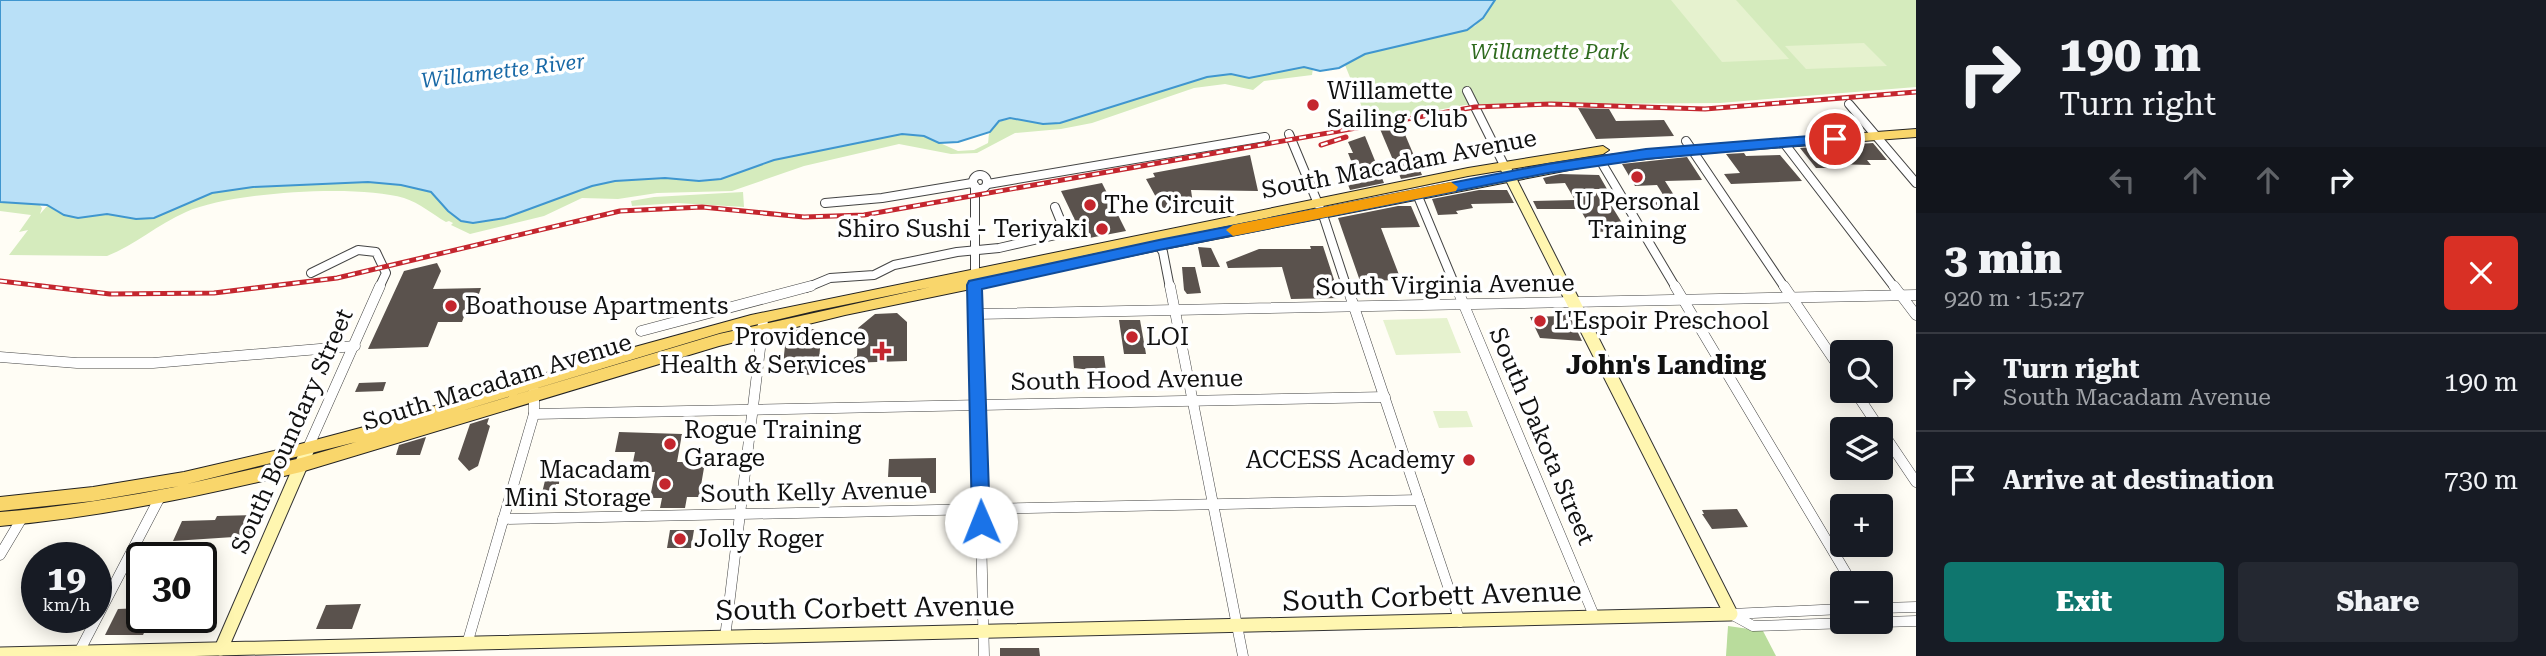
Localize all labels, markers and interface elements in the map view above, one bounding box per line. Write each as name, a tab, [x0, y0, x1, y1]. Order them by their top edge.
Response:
text: 190 m	[2059, 26, 2201, 83]
icon: right	[1944, 28, 2035, 119]
park label: Willamette Park	[1470, 40, 1630, 64]
water label: Willamette River	[420, 49, 586, 93]
place label: Willamette Sailing Club	[1327, 77, 1468, 133]
text: Turn right	[2059, 85, 2216, 123]
marker: Willamette Sailing Club	[1305, 97, 1321, 113]
pin	[1805, 109, 1865, 169]
icon: arrive	[1816, 120, 1854, 158]
street label: South Macadam Avenue	[1259, 124, 1539, 204]
icon: left	[2103, 161, 2141, 199]
icon: ahead	[2176, 161, 2214, 199]
icon: ahead	[2249, 161, 2287, 199]
icon: right	[2322, 161, 2360, 199]
marker: U Personal Training	[1629, 169, 1645, 185]
place label: U Personal Training	[1574, 188, 1700, 244]
place label: The Circuit	[1104, 191, 1235, 219]
marker: The Circuit	[1082, 197, 1098, 213]
place label: Shiro Sushi - Teriyaki	[837, 215, 1088, 243]
marker: Shiro Sushi - Teriyaki	[1094, 221, 1110, 237]
text: 3 min	[1944, 234, 2062, 283]
button: close	[2444, 236, 2518, 310]
street label: South Virginia Avenue	[1315, 269, 1575, 301]
text: 920 m · 15:27	[1944, 285, 2084, 312]
place label: Boathouse Apartments	[465, 292, 728, 320]
marker: Boathouse Apartments	[443, 298, 459, 314]
street label: South Boundary Street	[225, 304, 359, 558]
place label: L'Espoir Preschool	[1554, 307, 1769, 335]
marker: L'Espoir Preschool	[1532, 313, 1548, 329]
place label: Providence Health & Services	[660, 323, 866, 379]
place label: LOI	[1146, 323, 1189, 351]
street label: South Dakota Street	[1484, 323, 1600, 549]
street label: South Macadam Avenue	[359, 328, 635, 436]
marker: LOI	[1124, 329, 1140, 345]
map controls	[1830, 340, 1893, 634]
button: search	[1830, 340, 1893, 403]
marker: Providence Health & Services	[872, 341, 892, 361]
district label: John's Landing	[1566, 350, 1766, 380]
text: Turn right	[2003, 354, 2139, 384]
icon: right	[1944, 363, 1982, 401]
street label: South Hood Avenue	[1011, 364, 1243, 396]
text: 190 m	[2444, 367, 2518, 397]
text: South Macadam Avenue	[2003, 384, 2271, 411]
place label: Rogue Training Garage	[684, 416, 862, 472]
button: layers	[1830, 417, 1893, 480]
marker: Rogue Training Garage	[662, 436, 678, 452]
place label: ACCESS Academy	[1246, 446, 1456, 474]
marker: ACCESS Academy	[1461, 452, 1477, 468]
place label: Macadam Mini Storage	[504, 456, 651, 512]
icon: arrive	[1944, 461, 1982, 499]
text: Arrive at destination	[2003, 465, 2274, 495]
text: 730 m	[2444, 465, 2518, 495]
marker: Macadam Mini Storage	[657, 476, 673, 492]
street label: South Kelly Avenue	[700, 476, 928, 508]
position arrow	[944, 485, 1018, 559]
button: +	[1830, 494, 1893, 557]
place label: Jolly Roger	[694, 525, 824, 553]
marker: Jolly Roger	[672, 531, 688, 547]
speed limit sign: 30	[126, 542, 217, 633]
text: 19	[47, 558, 86, 599]
button: Exit	[1944, 562, 2224, 642]
button: Share	[2238, 562, 2518, 642]
button: −	[1830, 571, 1893, 634]
street label: South Corbett Avenue	[1282, 574, 1582, 618]
street label: South Corbett Avenue	[715, 589, 1015, 627]
text: km/h	[42, 594, 91, 615]

